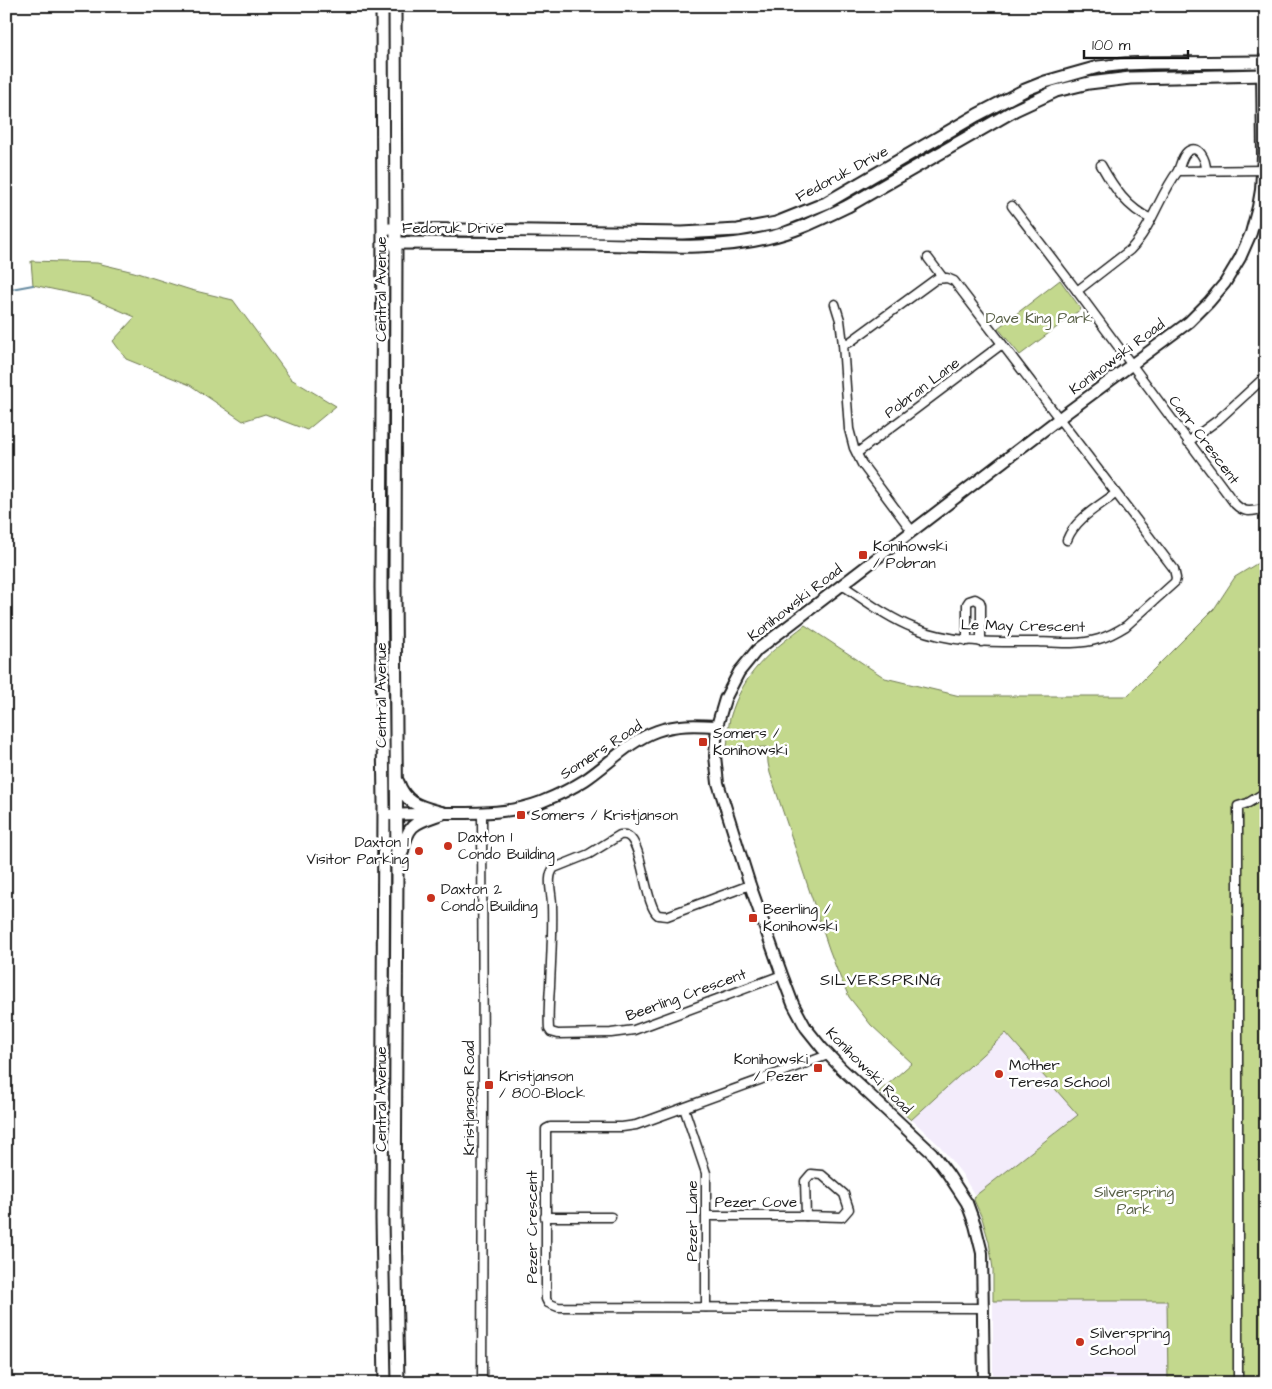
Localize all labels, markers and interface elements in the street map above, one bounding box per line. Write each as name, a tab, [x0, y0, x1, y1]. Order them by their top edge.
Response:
scale bar	[1084, 28, 1188, 60]
text: 100 m	[1092, 35, 1131, 56]
street label: Fedoruk Drive	[792, 141, 892, 207]
street label: Fedoruk Drive	[402, 218, 504, 239]
street label: Central Avenue	[371, 236, 392, 342]
park label: Dave King Park	[986, 308, 1092, 330]
street label: Konihowski Road	[1065, 314, 1169, 400]
street label: Pobran Lane	[880, 353, 964, 423]
street label: Carr Crescent	[1164, 391, 1244, 489]
place label: Konihowski / Pobran	[873, 536, 948, 574]
marker: Konihowski / Pobran	[857, 549, 869, 561]
street label: Konihowski Road	[743, 559, 847, 647]
street label: Le May Crescent	[961, 614, 1085, 639]
street label: Central Avenue	[371, 642, 392, 748]
street label: Somers Road	[556, 715, 646, 784]
place label: Somers / Konihowski	[713, 723, 788, 761]
marker: Somers / Konihowski	[697, 736, 709, 748]
place label: Somers / Kristjanson	[531, 805, 678, 826]
marker: Somers / Kristjanson	[515, 809, 527, 821]
place label: Daxton 1 Condo Building	[458, 827, 555, 866]
place label: Daxton 1 Visitor Parking	[307, 832, 409, 871]
marker: Daxton 1 Condo Building	[442, 840, 454, 852]
marker: Daxton 1 Visitor Parking	[413, 845, 425, 857]
place label: Daxton 2 Condo Building	[441, 879, 538, 918]
marker: Daxton 2 Condo Building	[425, 892, 437, 904]
place label: Beerling / Konihowski	[763, 899, 838, 937]
marker: Beerling / Konihowski	[747, 912, 759, 924]
street label: Beerling Crescent	[623, 963, 749, 1027]
district label: SILVERSPRING	[820, 969, 942, 991]
street label: Konihowski Road	[821, 1023, 917, 1119]
street label: Kristjanson Road	[459, 1040, 480, 1155]
street label: Central Avenue	[371, 1046, 392, 1152]
place label: Konihowski / Pezer	[734, 1049, 809, 1087]
place label: Mother Teresa School	[1009, 1055, 1110, 1093]
marker: Konihowski / Pezer	[812, 1062, 824, 1074]
place label: Kristjanson / 800-Block	[499, 1066, 585, 1104]
marker: Mother Teresa School	[993, 1068, 1005, 1080]
marker: Kristjanson / 800-Block	[483, 1079, 495, 1091]
street label: Pezer Crescent	[522, 1170, 543, 1284]
street label: Pezer Lane	[682, 1180, 703, 1262]
park label: Silverspring Park	[1094, 1182, 1174, 1220]
street label: Pezer Cove	[715, 1192, 797, 1213]
place label: Silverspring School	[1090, 1323, 1170, 1361]
marker: Silverspring School	[1074, 1336, 1086, 1348]

